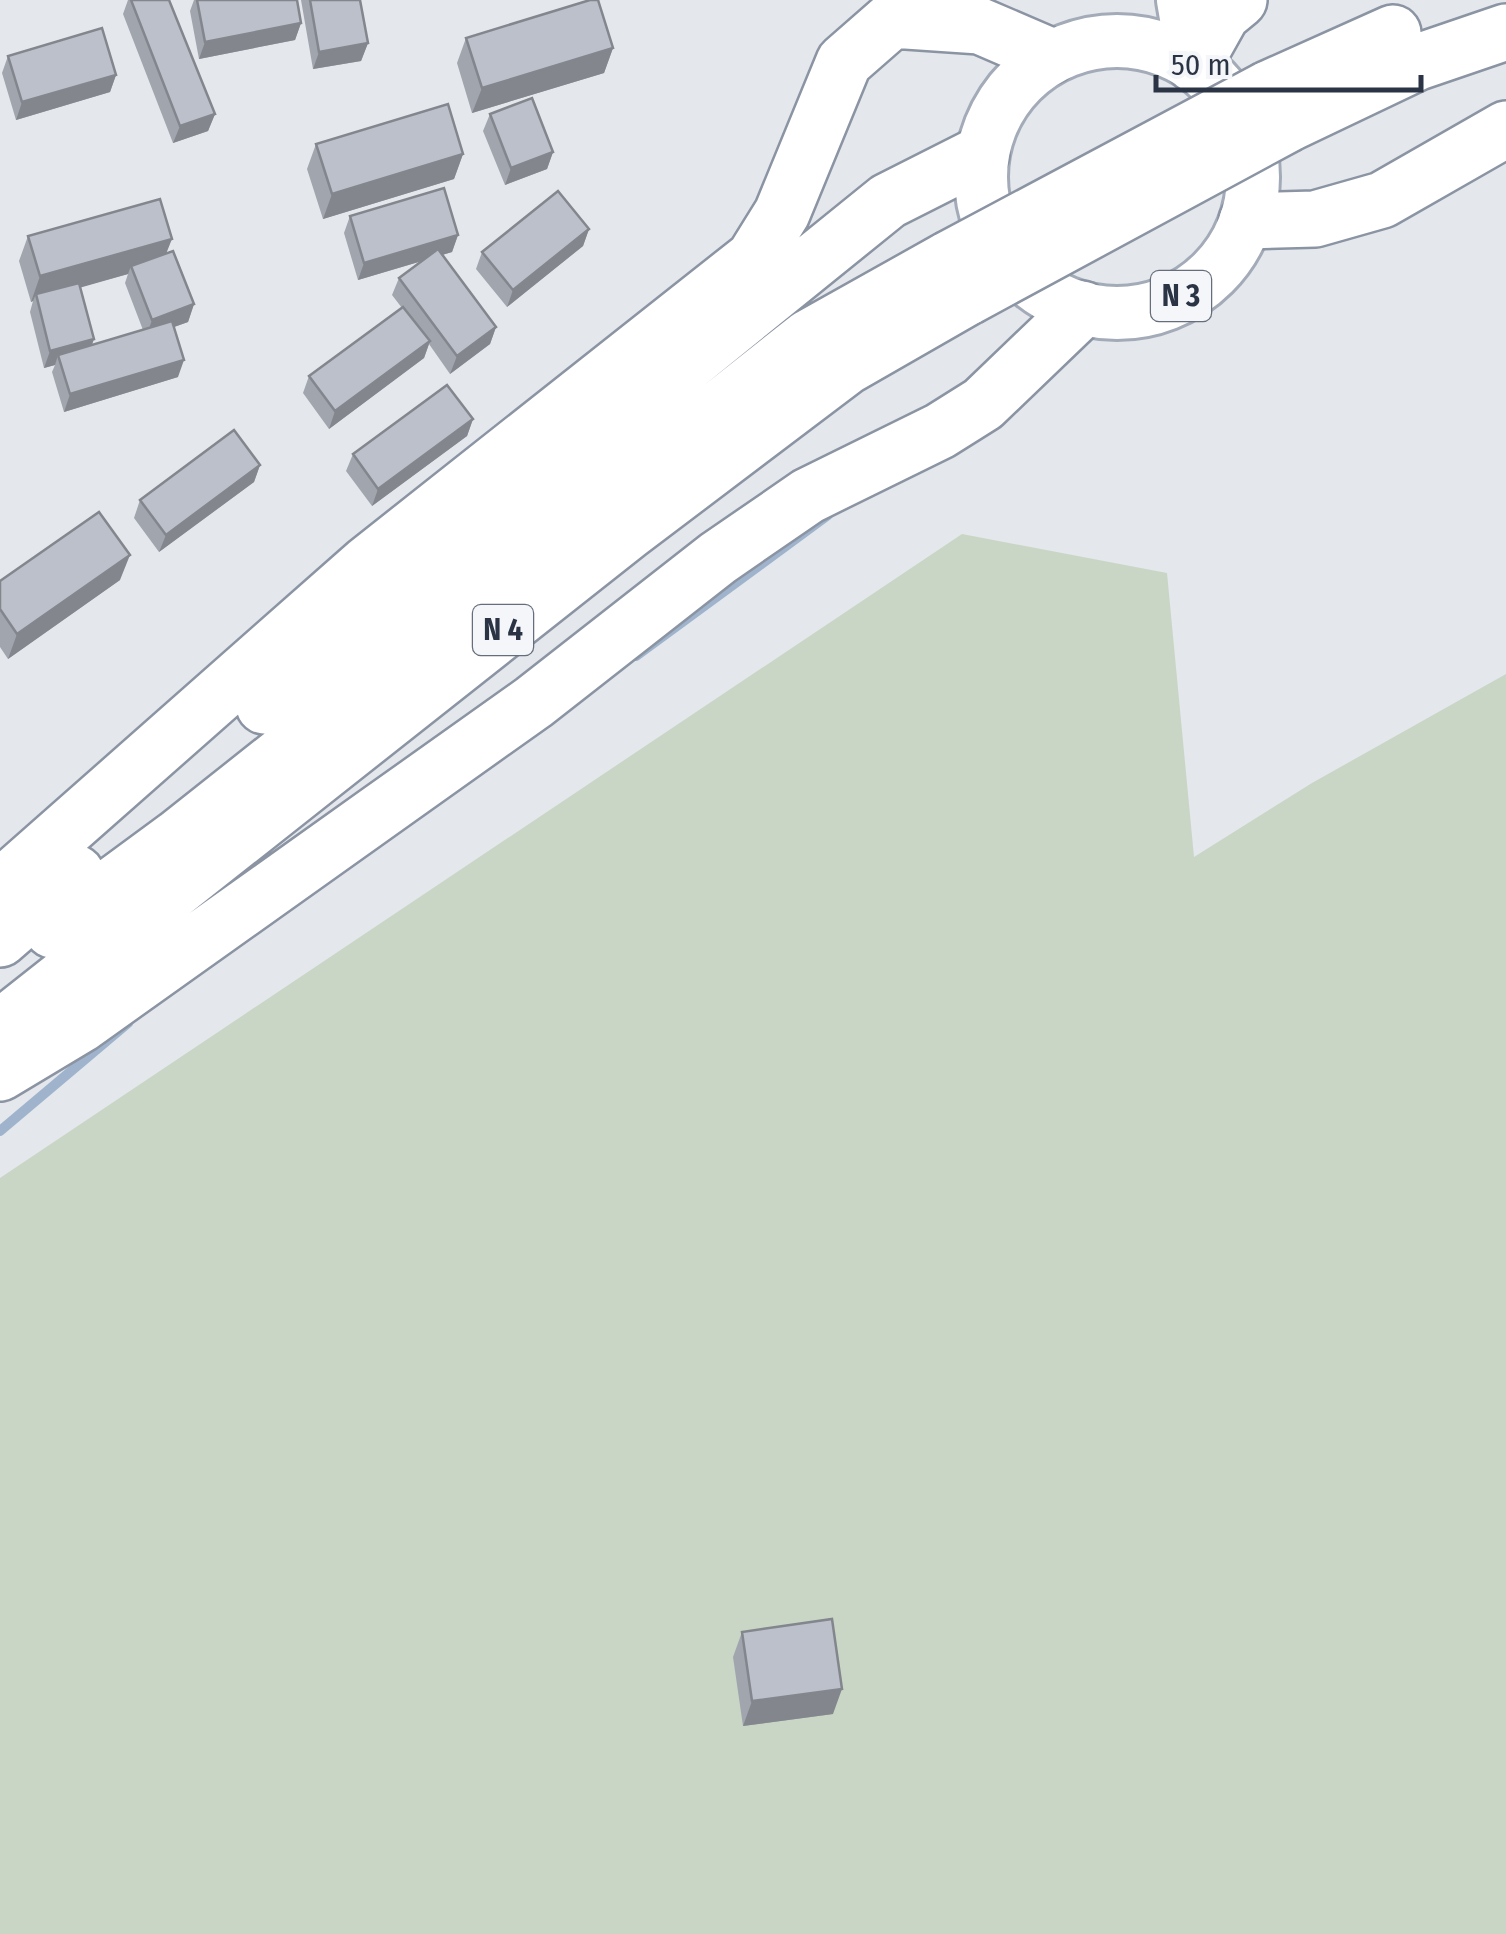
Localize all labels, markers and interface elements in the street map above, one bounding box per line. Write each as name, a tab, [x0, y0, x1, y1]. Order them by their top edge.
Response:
scale bar	[1156, 30, 1421, 92]
text: 50 m	[1171, 47, 1231, 83]
road number: N 3	[1151, 271, 1211, 321]
road number: N 4	[473, 605, 533, 655]

